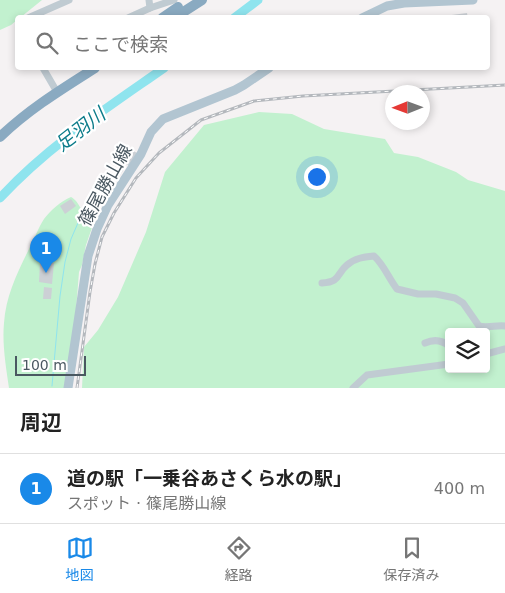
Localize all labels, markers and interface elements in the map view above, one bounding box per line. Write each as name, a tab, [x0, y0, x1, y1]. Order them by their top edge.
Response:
search box	[15, 15, 490, 70]
icon: search	[33, 29, 61, 57]
text: ここで検索	[73, 33, 168, 55]
north arrow	[385, 85, 430, 130]
water label: 足羽川	[51, 102, 111, 155]
street label: 篠尾勝山線	[74, 141, 136, 229]
your location	[304, 164, 330, 190]
pin: 1	[30, 232, 62, 273]
map controls	[445, 328, 490, 373]
button: layers	[445, 328, 490, 373]
scale bar	[15, 353, 86, 376]
text: 100 m	[22, 357, 67, 373]
text: 周辺	[20, 411, 62, 435]
text: 道の駅「一乗谷あさくら水の駅」	[67, 467, 352, 489]
text: 1	[30, 479, 42, 498]
text: 400 m	[434, 479, 485, 498]
text: スポット · 篠尾勝山線	[67, 494, 226, 513]
tab: 地図	[66, 534, 94, 584]
tab: 経路	[225, 534, 253, 584]
tab: 保存済み	[384, 534, 440, 584]

